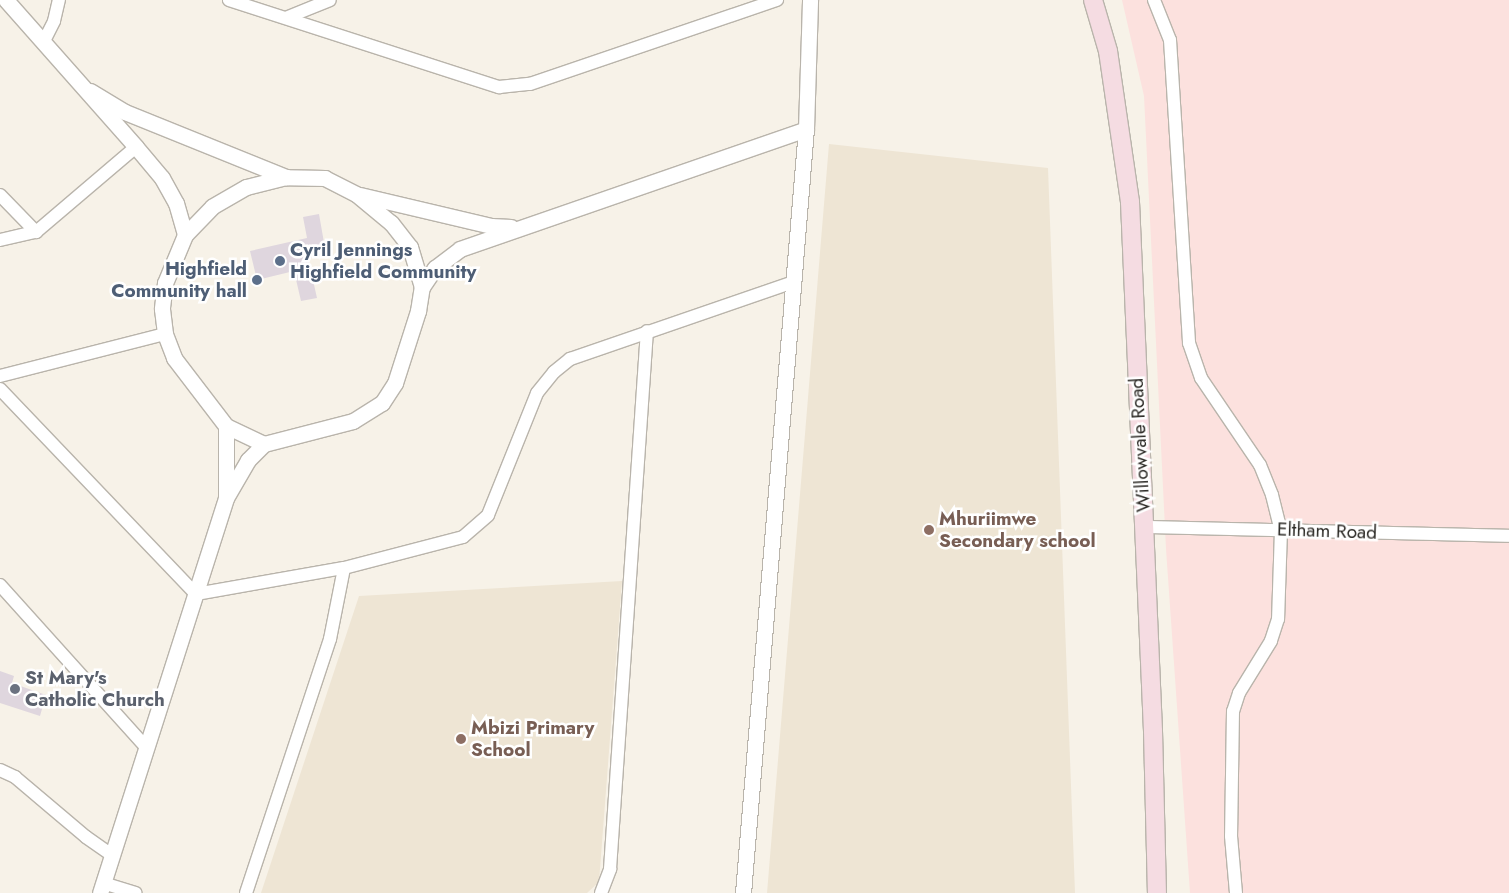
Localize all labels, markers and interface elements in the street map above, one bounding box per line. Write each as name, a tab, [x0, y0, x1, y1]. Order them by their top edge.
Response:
place label: Cyril Jennings Highfield Community	[290, 239, 477, 283]
marker: Cyril Jennings Highfield Community	[274, 255, 286, 267]
place label: Highfield Community hall	[111, 258, 247, 302]
marker: Highfield Community hall	[251, 274, 263, 286]
street label: Willowvale Road	[1125, 377, 1155, 513]
place label: Mhuriimwe Secondary school	[939, 508, 1096, 552]
street label: Eltham Road	[1277, 518, 1377, 544]
marker: Mhuriimwe Secondary school	[923, 524, 935, 536]
place label: St Mary's Catholic Church	[25, 667, 165, 711]
marker: St Mary's Catholic Church	[9, 683, 21, 695]
place label: Mbizi Primary School	[471, 717, 594, 761]
marker: Mbizi Primary School	[455, 733, 467, 745]

